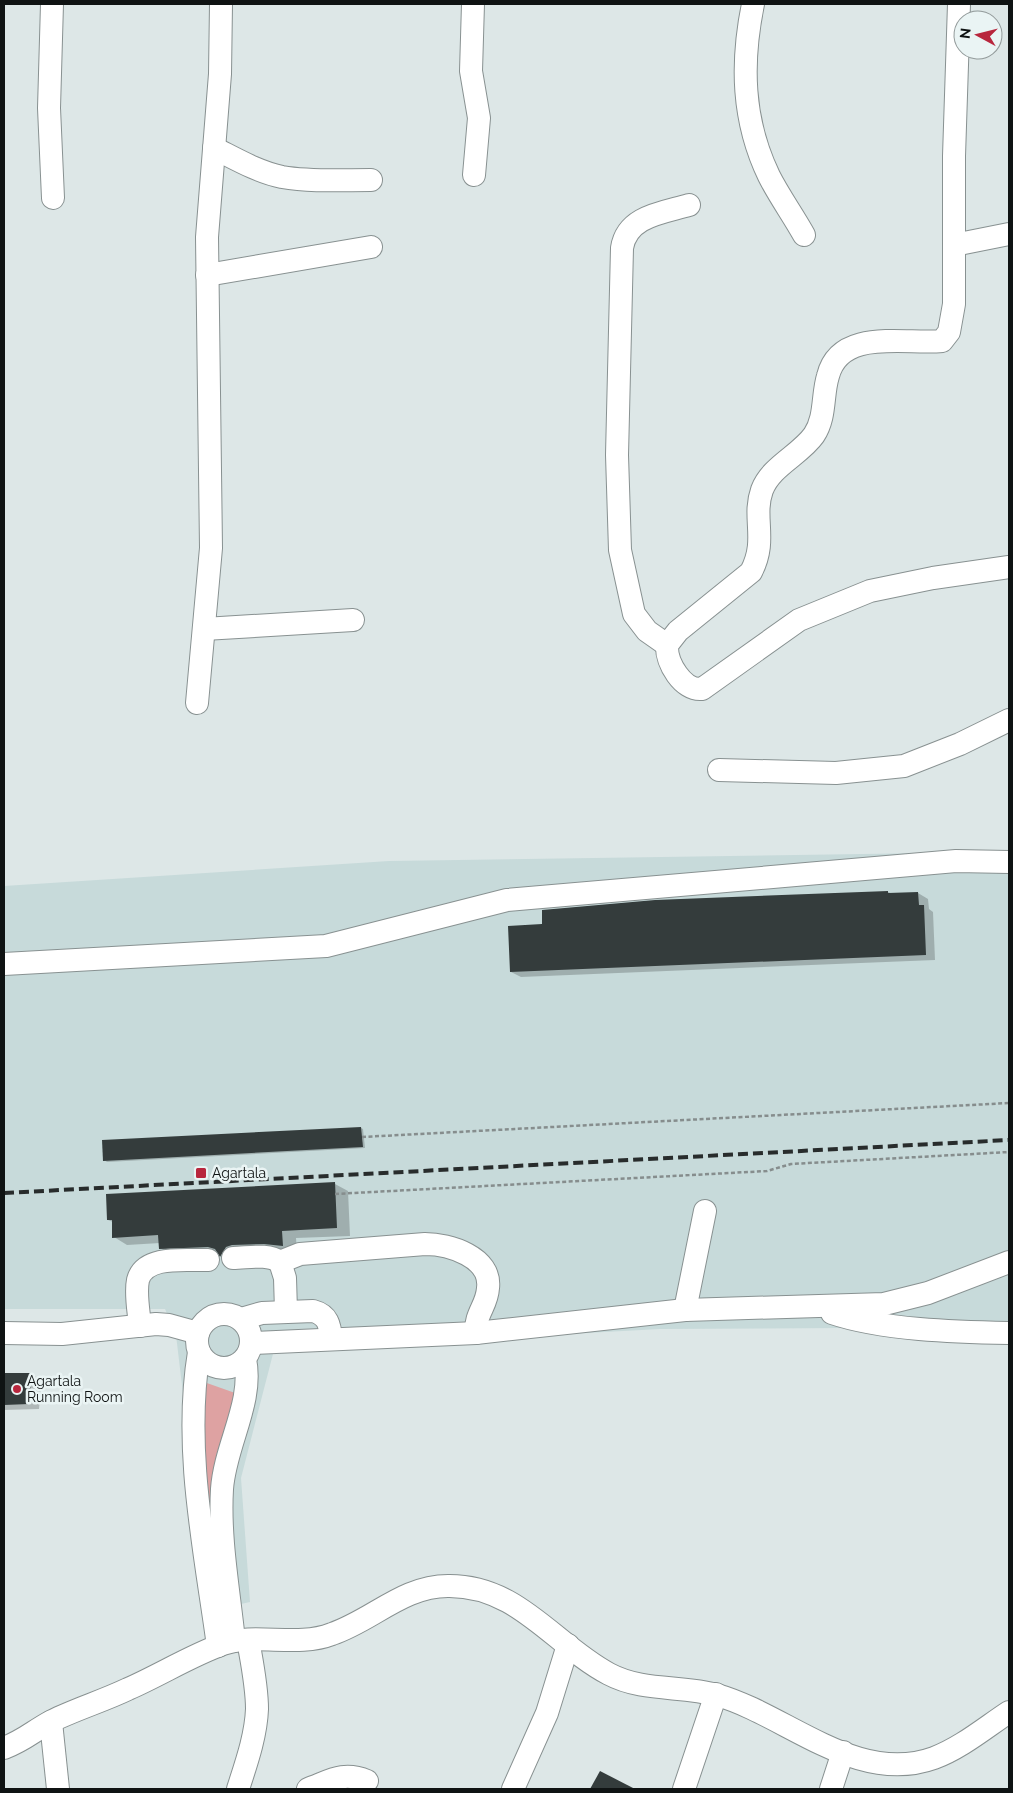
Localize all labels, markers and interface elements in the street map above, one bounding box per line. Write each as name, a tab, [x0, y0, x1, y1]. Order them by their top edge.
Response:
north arrow	[953, 10, 1003, 60]
text: N	[957, 27, 974, 40]
place label: Agartala	[212, 1165, 266, 1181]
marker: Agartala	[194, 1166, 208, 1180]
place label: Agartala Running Room	[27, 1373, 123, 1405]
marker: Agartala Running Room	[11, 1383, 23, 1395]

